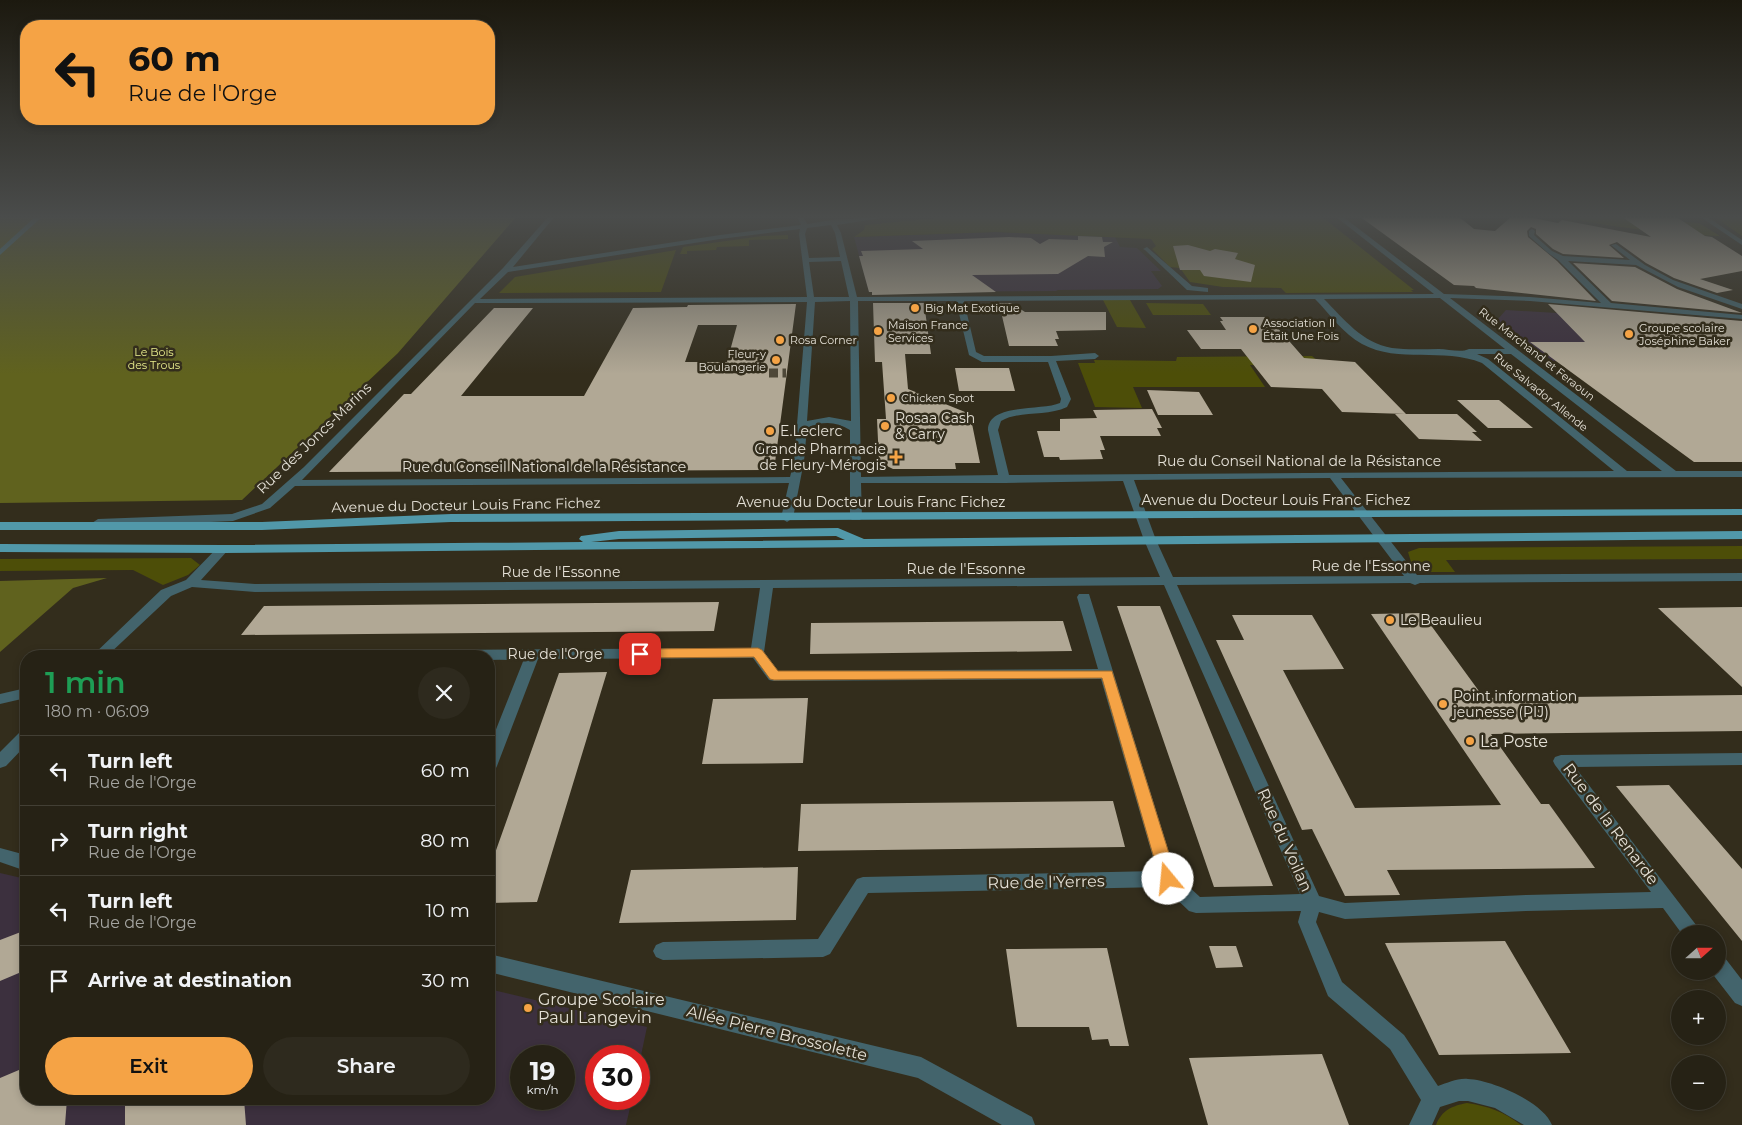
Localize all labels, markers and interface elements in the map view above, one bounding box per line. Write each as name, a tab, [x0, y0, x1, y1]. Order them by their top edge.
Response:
text: 60 m	[128, 37, 221, 80]
icon: left	[45, 40, 110, 105]
text: Rue de l'Orge	[128, 80, 277, 107]
place label: Big Mat Exotique	[925, 301, 1020, 315]
marker: Big Mat Exotique	[909, 302, 921, 314]
street label: Rue Marchand et Feraoun	[1476, 304, 1598, 404]
place label: Association Il Était Une Fois	[1263, 316, 1339, 343]
place label: Maison France Services	[888, 318, 968, 345]
place label: Groupe scolaire Joséphine Baker	[1638, 321, 1730, 348]
marker: Association Il Était Une Fois	[1247, 323, 1259, 335]
marker: Maison France Services	[872, 325, 884, 337]
marker: Groupe scolaire Joséphine Baker	[1623, 328, 1635, 340]
place label: Rosa Corner	[790, 333, 857, 347]
marker: Rosa Corner	[774, 334, 786, 346]
park label: Le Bois des Trous	[128, 345, 181, 372]
place label: Fleur-y Boulangerie	[698, 347, 766, 374]
street label: Rue Salvador Allende	[1491, 350, 1591, 434]
marker: Fleur-y Boulangerie	[770, 354, 782, 366]
street label: Rue des Joncs-Marins	[253, 378, 375, 497]
place label: Chicken Spot	[901, 391, 975, 405]
marker: Chicken Spot	[885, 392, 897, 404]
place label: Rosaa Cash & Carry	[895, 409, 975, 443]
marker: Rosaa Cash & Carry	[879, 420, 891, 432]
place label: E.Leclerc	[780, 422, 842, 440]
marker: E.Leclerc	[764, 425, 776, 437]
place label: Grande Pharmacie de Fleury-Mérogis	[754, 440, 886, 474]
marker: Grande Pharmacie de Fleury-Mérogis	[890, 451, 902, 463]
street label: Rue du Conseil National de la Résistance	[1157, 452, 1441, 470]
street label: Rue du Conseil National de la Résistance	[402, 458, 686, 476]
street label: Avenue du Docteur Louis Franc Fichez	[1142, 491, 1410, 509]
street label: Avenue du Docteur Louis Franc Fichez	[737, 493, 1005, 511]
street label: Avenue du Docteur Louis Franc Fichez	[331, 494, 601, 516]
street label: Rue de l'Essonne	[1312, 557, 1430, 575]
street label: Rue de l'Essonne	[907, 560, 1025, 578]
street label: Rue de l'Essonne	[502, 563, 620, 581]
place label: Le Beaulieu	[1400, 611, 1482, 629]
marker: Le Beaulieu	[1384, 614, 1396, 626]
pin	[619, 633, 661, 675]
icon: arrive	[626, 640, 654, 668]
street label: Rue de l'Orge	[508, 645, 602, 663]
text: 1 min	[45, 664, 126, 701]
button: close	[418, 667, 470, 719]
place label: Point information jeunesse (PIJ)	[1451, 687, 1577, 721]
marker: Point information jeunesse (PIJ)	[1437, 698, 1449, 710]
text: 180 m · 06:09	[45, 702, 149, 721]
place label: La Poste	[1480, 732, 1548, 751]
marker: La Poste	[1464, 735, 1476, 747]
text: Turn left	[88, 750, 173, 773]
icon: left	[45, 757, 73, 785]
text: 60 m	[421, 759, 470, 782]
street label: Rue de la Renarde	[1559, 760, 1663, 888]
text: Rue de l'Orge	[88, 773, 196, 792]
street label: Rue du Voilan	[1254, 785, 1316, 895]
text: Turn right	[88, 820, 188, 843]
icon: right	[45, 827, 73, 855]
text: 80 m	[420, 829, 470, 852]
text: Rue de l'Orge	[88, 843, 196, 862]
position arrow	[1141, 852, 1193, 904]
street label: Rue de l'Yerres	[987, 871, 1105, 893]
text: Turn left	[88, 890, 173, 913]
icon: left	[45, 897, 73, 925]
text: 10 m	[425, 899, 470, 922]
text: Rue de l'Orge	[88, 913, 196, 932]
north arrow	[1671, 925, 1726, 980]
map controls	[1671, 925, 1726, 1110]
icon: arrive	[45, 967, 73, 995]
text: Arrive at destination	[88, 969, 292, 992]
text: 30 m	[422, 969, 470, 992]
place label: Groupe Scolaire Paul Langevin	[538, 990, 665, 1027]
button: +	[1671, 990, 1726, 1045]
street label: Allée Pierre Brossolette	[685, 1001, 869, 1065]
marker: Groupe Scolaire Paul Langevin	[522, 1002, 534, 1014]
button: Exit	[45, 1037, 253, 1095]
button: Share	[263, 1037, 470, 1095]
speed limit sign: 30	[585, 1045, 650, 1110]
button: −	[1671, 1055, 1726, 1110]
text: 19	[530, 1056, 555, 1086]
text: km/h	[526, 1082, 559, 1097]

